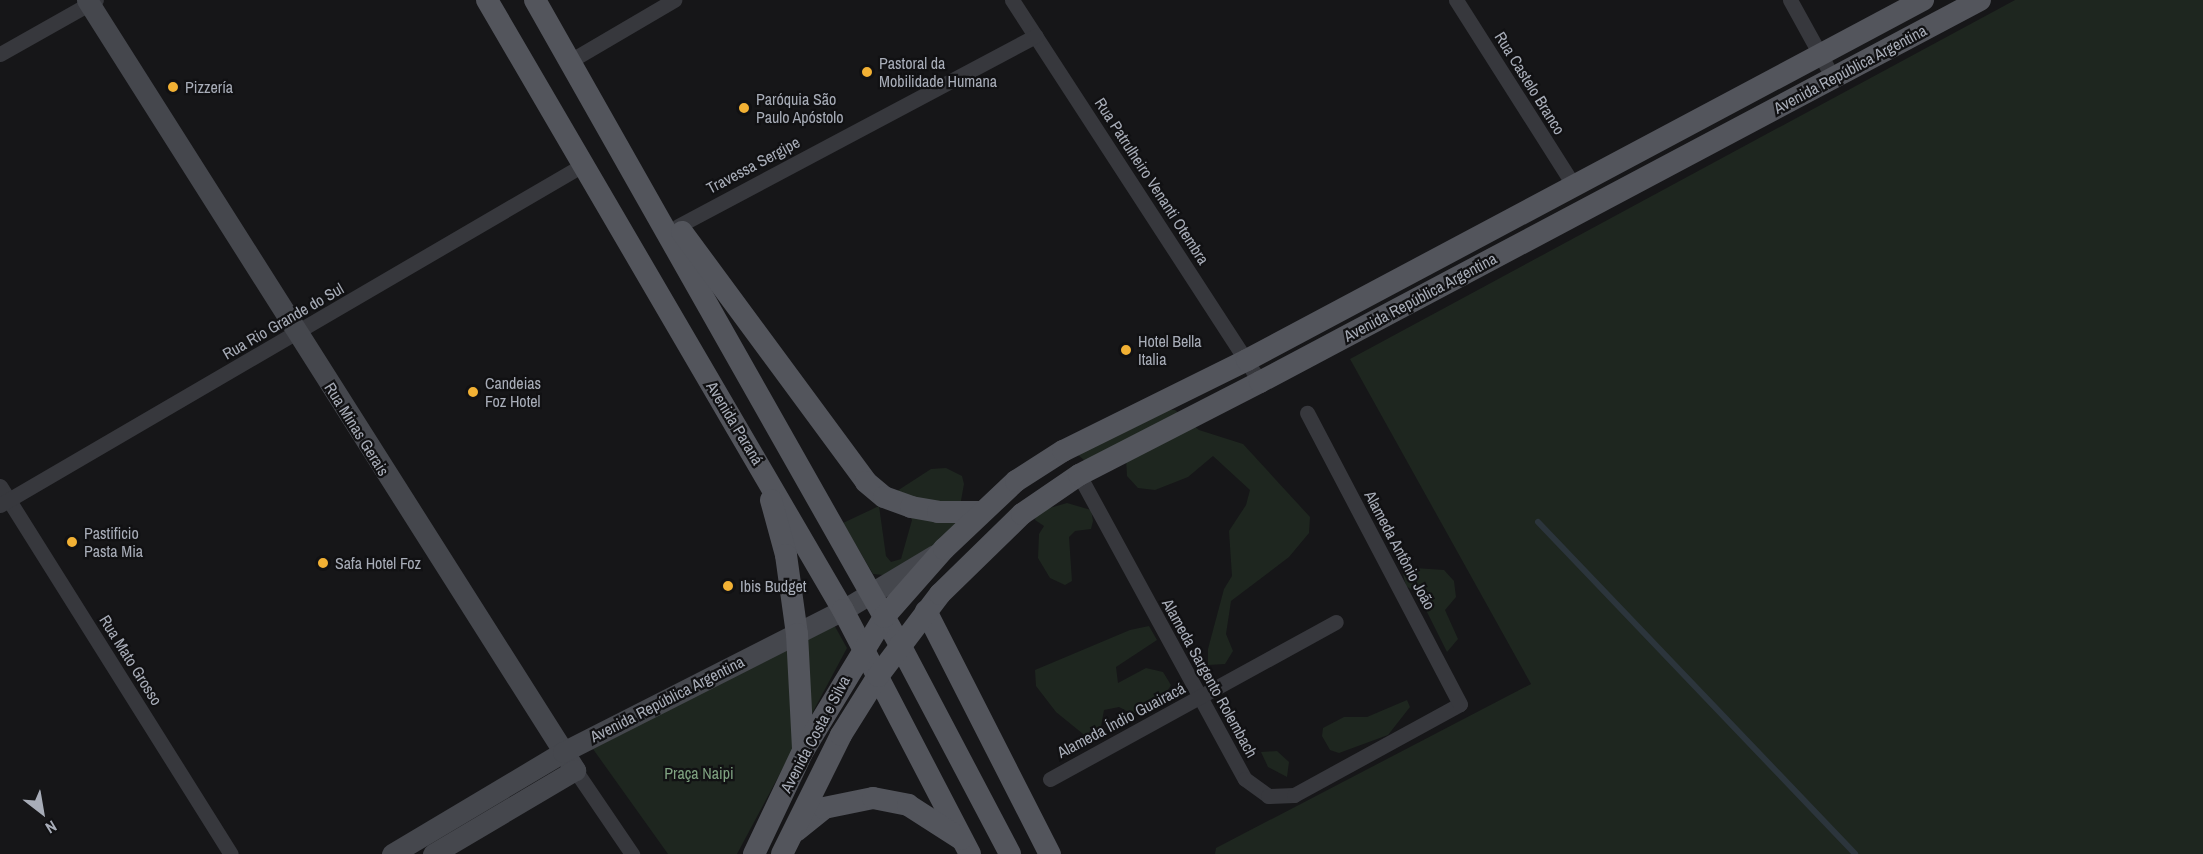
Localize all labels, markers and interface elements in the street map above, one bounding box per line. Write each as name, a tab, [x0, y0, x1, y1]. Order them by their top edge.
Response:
street label: Avenida República Argentina	[1770, 20, 1930, 118]
street label: Rua Castelo Branco	[1491, 28, 1569, 138]
place label: Pastoral da Mobilidade Humana	[879, 53, 997, 91]
marker: Pastoral da Mobilidade Humana	[860, 65, 874, 79]
place label: Pizzería	[185, 77, 233, 97]
marker: Pizzería	[166, 80, 180, 94]
place label: Paróquia São Paulo Apóstolo	[756, 89, 844, 127]
street label: Rua Patrulheiro Venanti Otembra	[1091, 94, 1213, 268]
marker: Paróquia São Paulo Apóstolo	[737, 101, 751, 115]
street label: Travessa Sergipe	[703, 132, 803, 198]
street label: Avenida República Argentina	[1340, 248, 1500, 346]
street label: Rua Rio Grande do Sul	[219, 279, 347, 363]
place label: Hotel Bella Italia	[1138, 331, 1201, 369]
marker: Hotel Bella Italia	[1119, 343, 1133, 357]
place label: Candeias Foz Hotel	[485, 373, 541, 411]
street label: Avenida Paraná	[703, 378, 767, 468]
street label: Rua Minas Gerais	[321, 379, 393, 479]
marker: Candeias Foz Hotel	[466, 385, 480, 399]
street label: Alameda Antônio João	[1360, 487, 1440, 613]
place label: Pastificio Pasta Mia	[84, 523, 143, 561]
marker: Pastificio Pasta Mia	[65, 535, 79, 549]
place label: Safa Hotel Foz	[335, 553, 421, 573]
marker: Safa Hotel Foz	[316, 556, 330, 570]
place label: Ibis Budget	[740, 576, 806, 596]
marker: Ibis Budget	[721, 579, 735, 593]
street label: Alameda Sargento Rolembach	[1158, 595, 1262, 761]
street label: Rua Mato Grosso	[96, 611, 166, 709]
street label: Avenida República Argentina	[586, 652, 748, 746]
street label: Avenida Costa e Silva	[776, 672, 854, 796]
street label: Alameda Índio Guairacá	[1054, 678, 1188, 762]
park label: Praça Naipi	[664, 763, 734, 783]
north arrow	[12, 782, 72, 842]
text: N	[42, 816, 61, 839]

